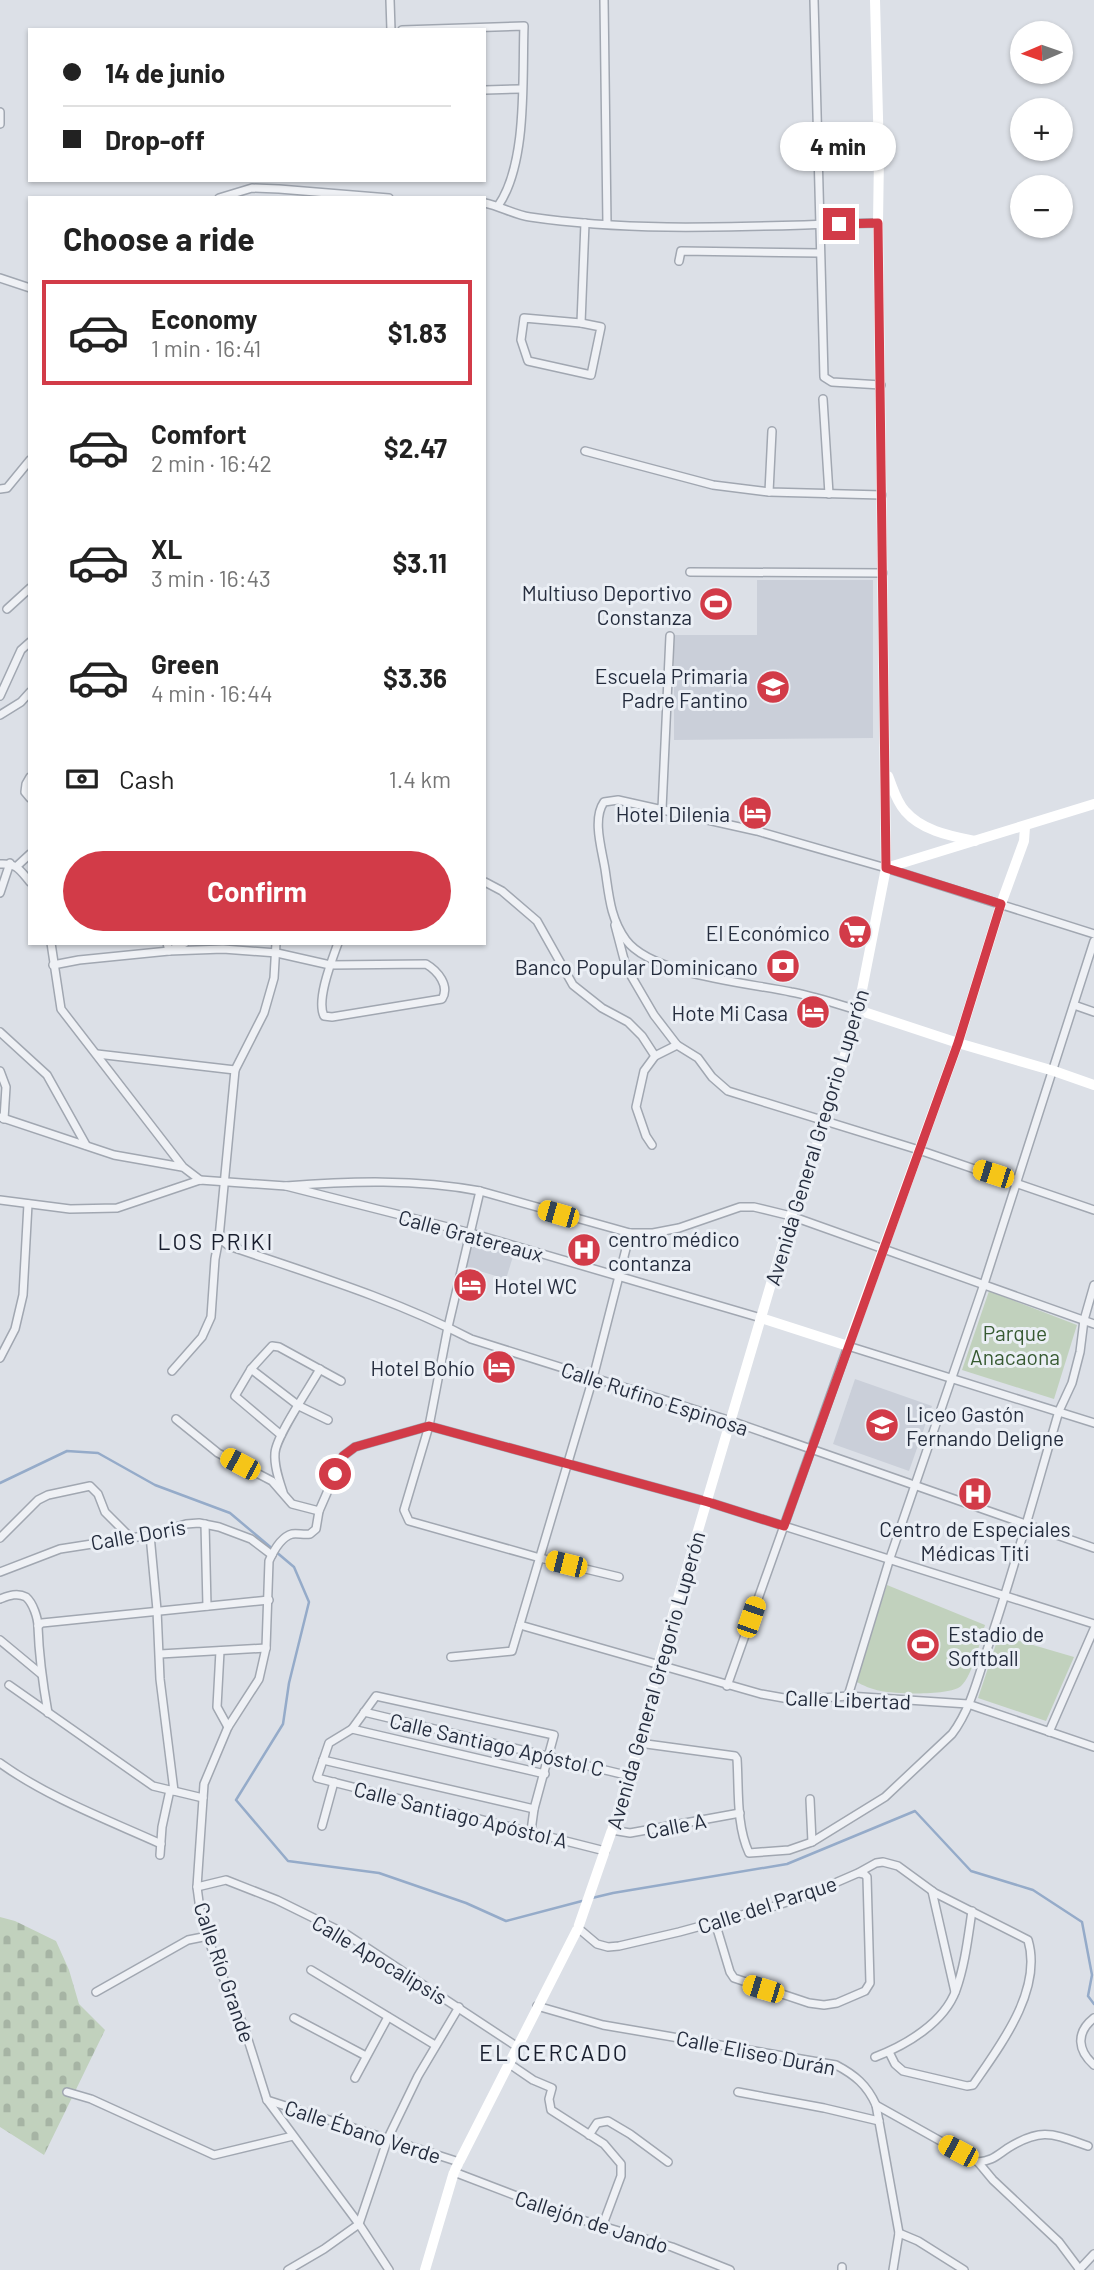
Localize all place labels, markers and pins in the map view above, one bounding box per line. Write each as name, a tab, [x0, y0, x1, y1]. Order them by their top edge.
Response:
place label: Multiuso Deportivo Constanza	[522, 580, 692, 629]
sports icon: Multiuso Deportivo Constanza	[697, 585, 735, 623]
place label: Escuela Primaria Padre Fantino	[595, 663, 748, 712]
school or university icon: Escuela Primaria Padre Fantino	[754, 668, 792, 706]
hotel icon: Hotel Dilenia	[736, 794, 774, 832]
place label: Hotel Dilenia	[616, 801, 730, 826]
supermarket icon: El Económico	[836, 913, 874, 951]
place label: El Económico	[706, 920, 830, 945]
bank icon: Banco Popular Dominicano	[764, 947, 802, 985]
place label: Banco Popular Dominicano	[515, 954, 758, 979]
hotel icon: Hote Mi Casa	[794, 993, 832, 1031]
place label: Hote Mi Casa	[671, 1000, 788, 1025]
place label: centro médico contanza	[608, 1226, 740, 1275]
hospital icon: centro médico contanza	[565, 1231, 603, 1269]
hotel icon: Hotel WC	[451, 1266, 489, 1304]
place label: Hotel WC	[494, 1273, 577, 1298]
hotel icon: Hotel Bohío	[480, 1348, 518, 1386]
place label: Hotel Bohío	[371, 1355, 475, 1380]
place label: Liceo Gastón Fernando Deligne	[906, 1401, 1064, 1450]
school or university icon: Liceo Gastón Fernando Deligne	[863, 1406, 901, 1444]
hospital icon: Centro de Especiales Médicas Titi	[956, 1475, 994, 1513]
place label: Centro de Especiales Médicas Titi	[879, 1516, 1071, 1565]
place label: Estadio de Softball	[948, 1621, 1044, 1670]
sports icon: Estadio de Softball	[904, 1626, 942, 1664]

